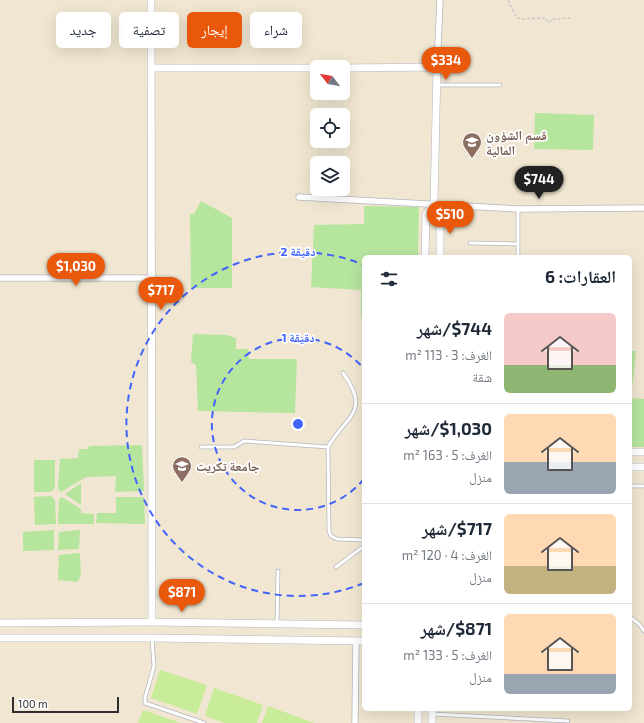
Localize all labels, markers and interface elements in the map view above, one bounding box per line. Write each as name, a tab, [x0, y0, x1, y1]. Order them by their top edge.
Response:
chip: جديد	[56, 12, 111, 48]
chip: تصفية	[119, 12, 179, 48]
chip: إيجار	[187, 12, 242, 48]
chip: شراء	[250, 12, 302, 48]
pin: $334	[422, 47, 470, 81]
text: $334	[431, 52, 461, 68]
north arrow	[310, 60, 350, 100]
map controls	[310, 60, 350, 196]
button: locate	[310, 108, 350, 148]
place label: قسم الشؤون المالية	[486, 127, 547, 158]
school or university icon: قسم الشؤون المالية	[461, 131, 483, 159]
button: layers	[310, 156, 350, 196]
pin: $744	[515, 166, 563, 200]
text: $744	[524, 171, 554, 187]
pin: $510	[426, 201, 474, 235]
text: $510	[436, 206, 464, 222]
text: 2 دقيقة	[281, 244, 315, 259]
pin: $1,030	[43, 253, 109, 287]
text: $1,030	[56, 258, 96, 274]
text: العقارات: 6	[545, 266, 616, 286]
icon: filters	[378, 268, 400, 290]
pin: $717	[137, 277, 185, 311]
text: $717	[148, 282, 174, 298]
text: $744/شهر	[417, 318, 492, 338]
icon: home	[536, 329, 584, 377]
text: 1 دقيقة	[282, 330, 314, 345]
text: الغرف: 3 · 113 m²	[405, 347, 492, 363]
text: شقة	[473, 369, 492, 385]
centre of rings	[291, 417, 305, 431]
text: $1,030/شهر	[405, 418, 492, 438]
icon: home	[536, 430, 584, 478]
text: الغرف: 5 · 163 m²	[403, 447, 492, 463]
school or university icon: جامعة تكريت	[171, 455, 193, 483]
place label: جامعة تكريت	[196, 458, 260, 474]
text: منزل	[469, 469, 492, 485]
text: $717/شهر	[422, 518, 492, 538]
icon: home	[536, 530, 584, 578]
text: الغرف: 4 · 120 m²	[402, 547, 492, 563]
text: منزل	[469, 569, 492, 585]
pin: $871	[158, 579, 206, 613]
text: $871	[168, 584, 196, 600]
text: $871/شهر	[420, 618, 492, 638]
icon: home	[536, 630, 584, 678]
text: الغرف: 5 · 133 m²	[403, 647, 492, 663]
text: منزل	[469, 669, 492, 685]
scale bar	[12, 695, 119, 714]
text: 100 m	[18, 697, 48, 710]

